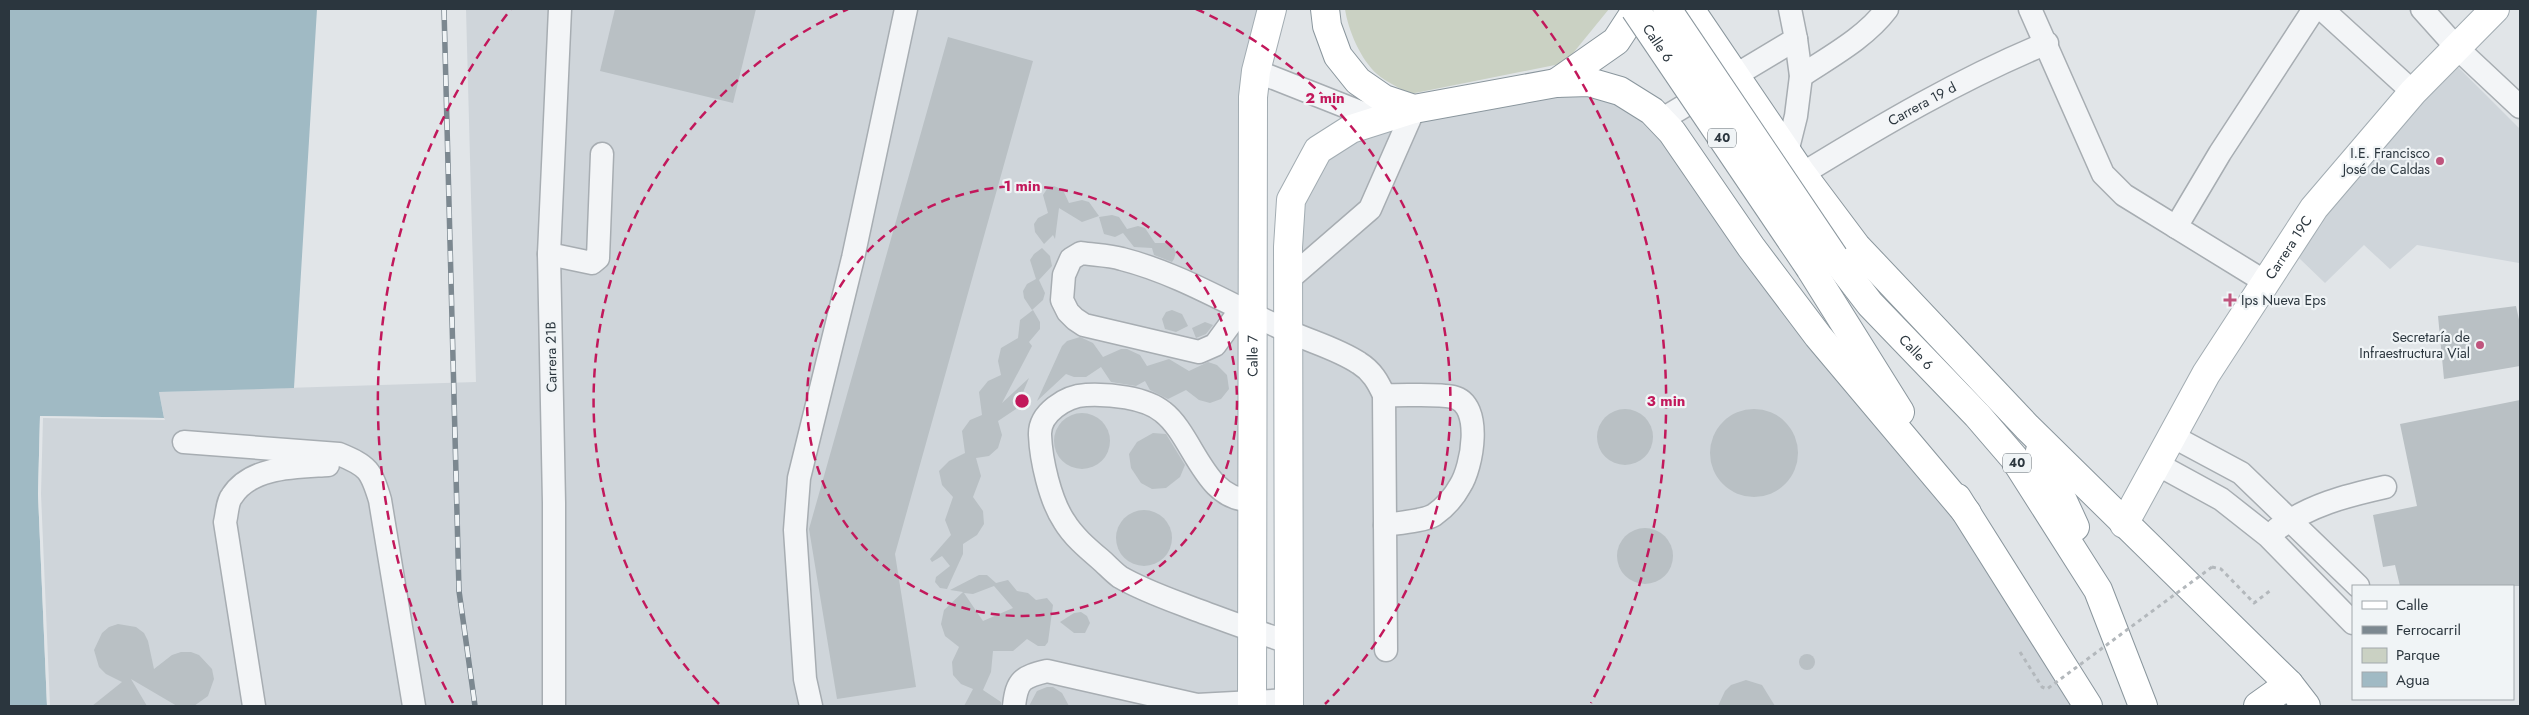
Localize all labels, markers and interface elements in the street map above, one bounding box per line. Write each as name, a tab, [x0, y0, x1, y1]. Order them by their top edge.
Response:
street label: Calle 6	[1638, 20, 1678, 66]
street label: Carrera 19 d	[1884, 77, 1960, 131]
text: 2 min	[1305, 87, 1345, 109]
road number: 40	[1708, 128, 1736, 148]
place label: I.E. Francisco José de Caldas	[2341, 143, 2430, 179]
marker: I.E. Francisco José de Caldas	[2434, 155, 2446, 167]
text: 1 min	[1003, 175, 1041, 197]
street label: Carrera 19C	[2260, 211, 2317, 283]
place label: Ips Nueva Eps	[2241, 290, 2326, 310]
marker: Ips Nueva Eps	[2223, 293, 2237, 307]
street label: Carrera 21B	[540, 321, 562, 393]
place label: Secretaría de Infraestructura Vial	[2359, 327, 2470, 363]
street label: Calle 6	[1894, 330, 1938, 374]
street label: Calle 7	[1243, 335, 1263, 377]
marker: Secretaría de Infraestructura Vial	[2474, 339, 2486, 351]
text: 3 min	[1647, 390, 1685, 412]
centre of rings	[1013, 392, 1031, 410]
road number: 40	[2003, 453, 2031, 472]
legend	[2352, 585, 2514, 700]
text: Calle	[2396, 594, 2428, 616]
text: Ferrocarril	[2396, 619, 2461, 641]
text: Parque	[2396, 644, 2440, 666]
text: Agua	[2396, 669, 2430, 691]

